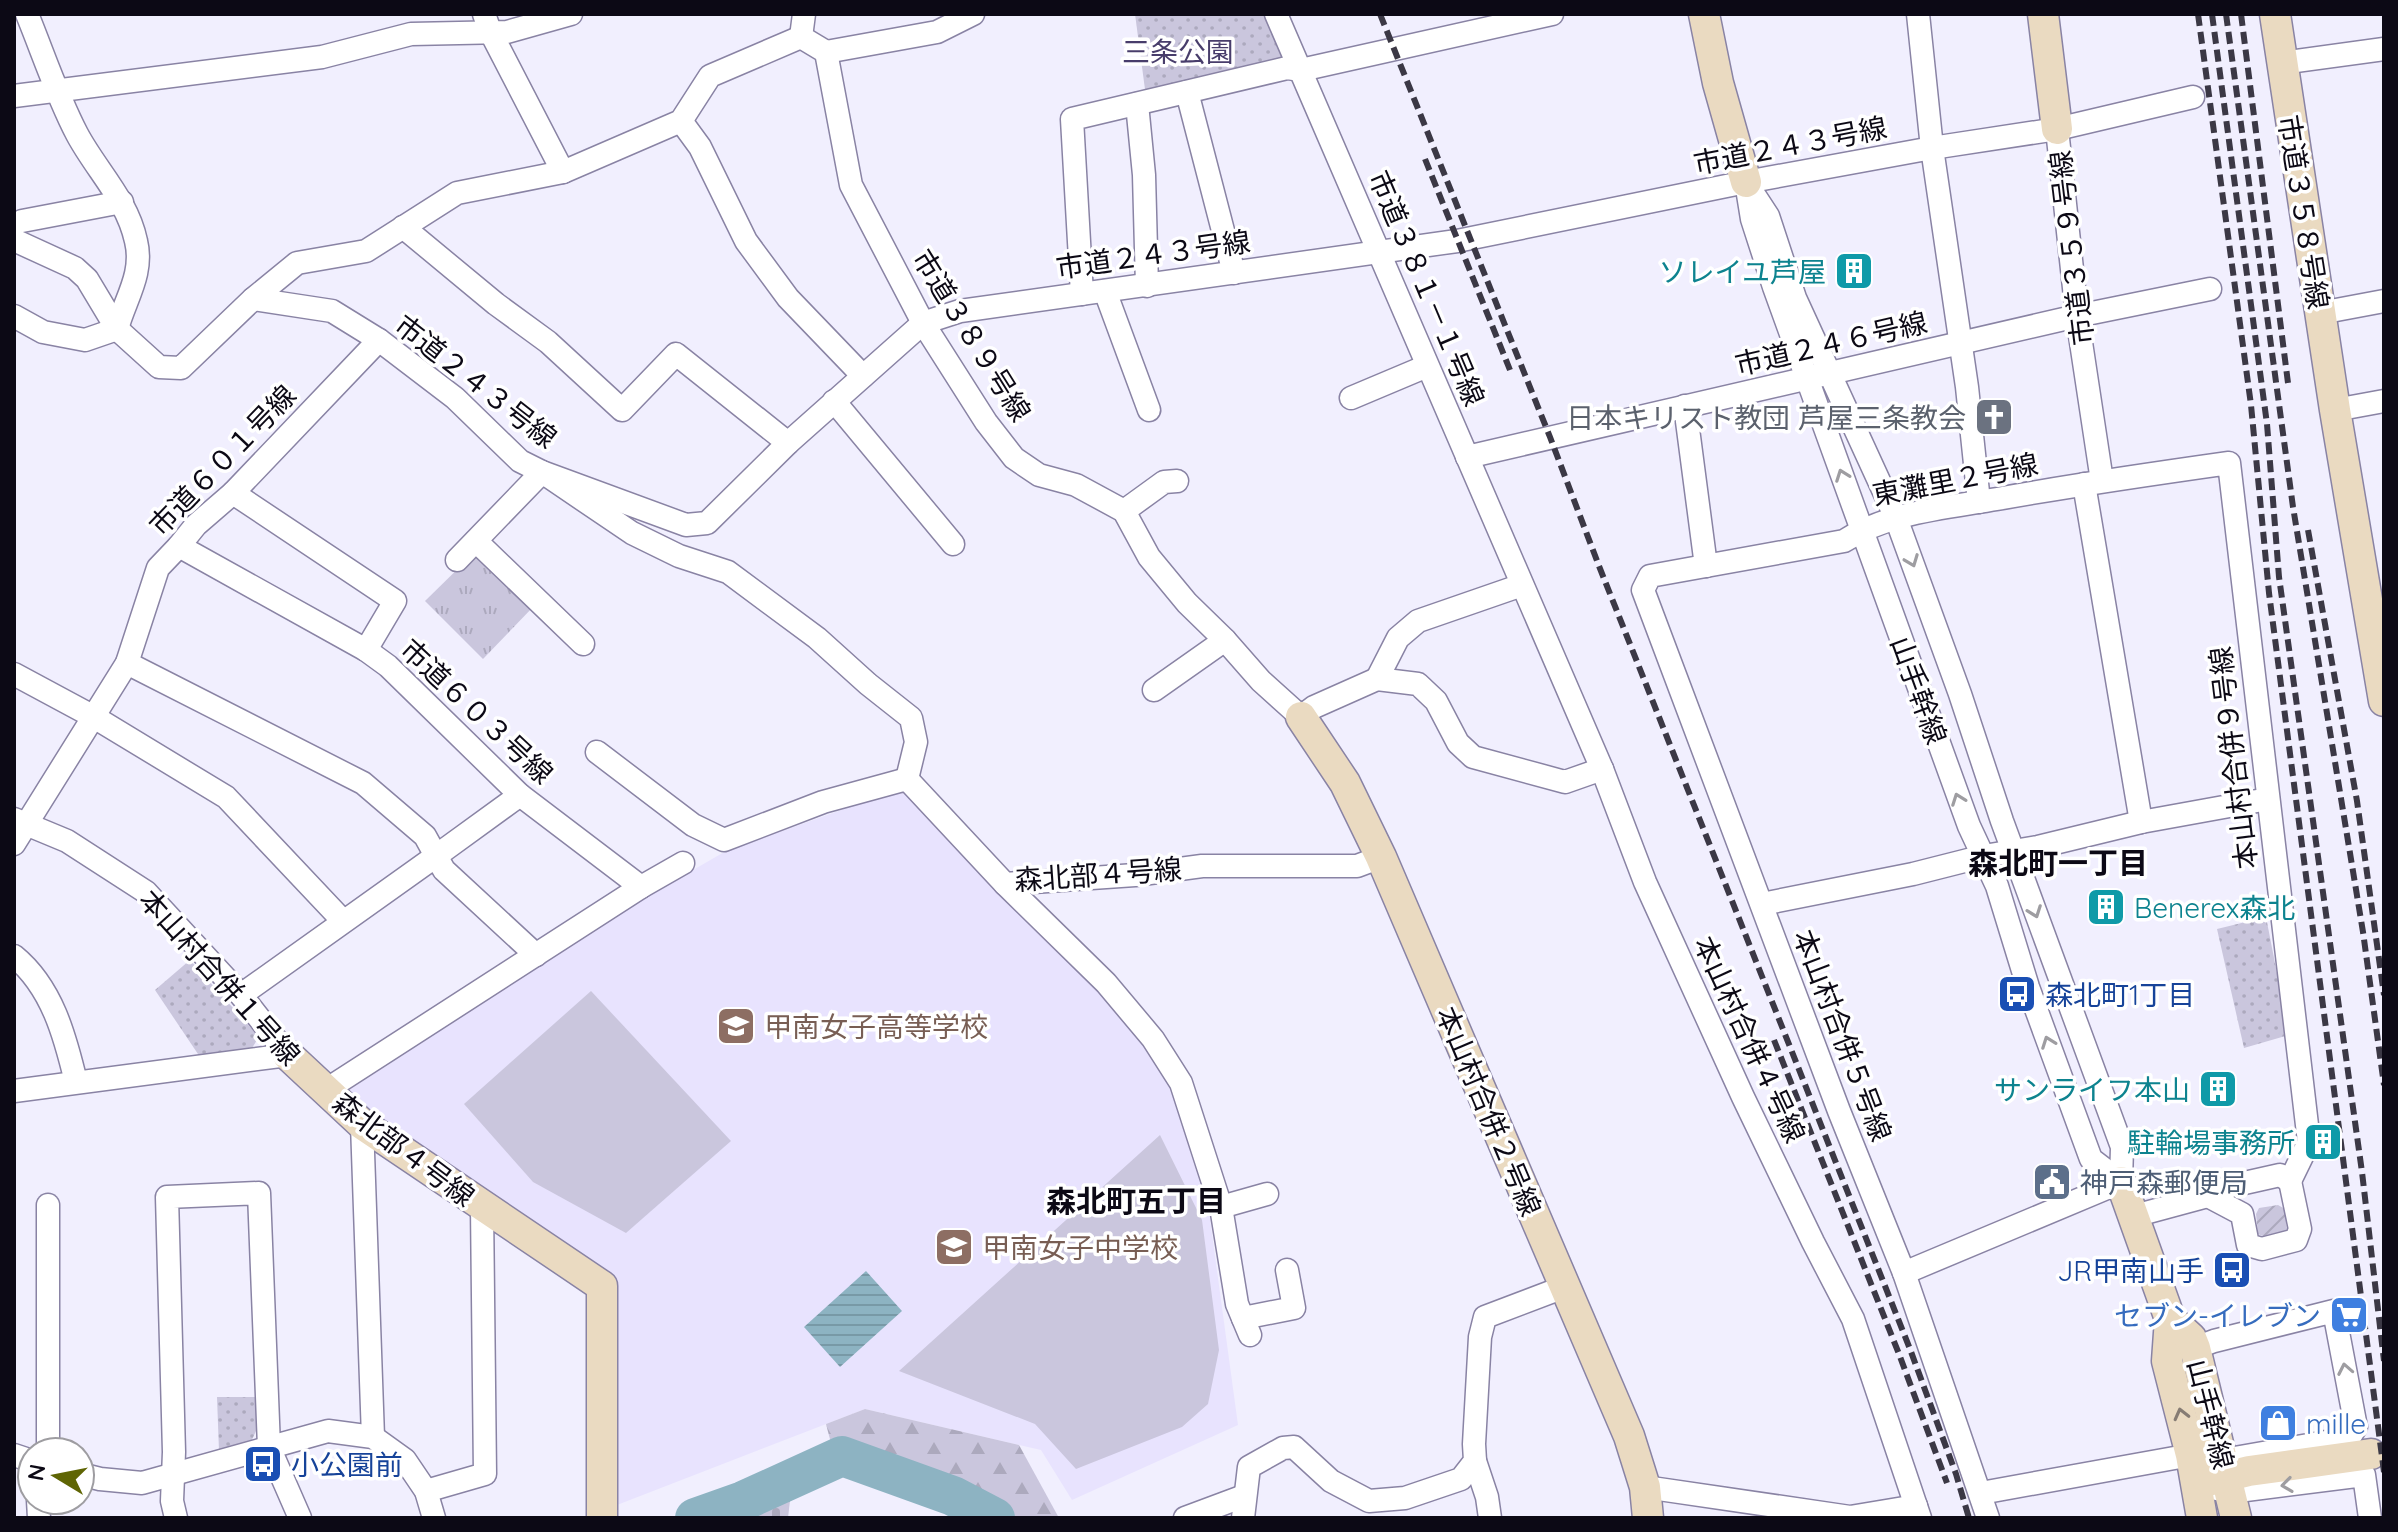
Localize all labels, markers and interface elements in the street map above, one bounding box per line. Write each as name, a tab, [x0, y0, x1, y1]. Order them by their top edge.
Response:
park label: 三条公園	[1122, 34, 1234, 69]
street label: 市道２４３号線	[1690, 109, 1890, 181]
street label: 市道３５８号線	[2271, 112, 2337, 312]
street label: 市道３５９号線	[2042, 149, 2100, 347]
street label: 市道３８１－１号線	[1362, 165, 1492, 411]
street label: 市道２４３号線	[1054, 223, 1252, 285]
street label: 市道３８９号線	[905, 243, 1039, 427]
building icon: ソレイユ芦屋	[1833, 250, 1875, 292]
place label: ソレイユ芦屋	[1659, 254, 1826, 289]
street label: 市道２４６号線	[1732, 304, 1930, 382]
street label: 市道２４３号線	[388, 307, 564, 455]
street label: 市道６０１号線	[141, 377, 303, 543]
church icon: 日本キリスト教団 芦屋三条教会	[1973, 396, 2015, 438]
place label: 日本キリスト教団 芦屋三条教会	[1566, 400, 1966, 435]
street label: 東灘里２号線	[1869, 446, 2041, 512]
one-way arrow	[1835, 469, 1852, 483]
one-way arrow	[1902, 553, 1919, 567]
street label: 市道６０３号線	[393, 631, 561, 791]
street label: 山手幹線	[1883, 631, 1955, 749]
street label: 本山村合併９号線	[2202, 645, 2264, 871]
one-way arrow	[1952, 792, 1968, 806]
district label: 森北町一丁目	[1968, 844, 2148, 882]
street label: 森北部４号線	[1013, 851, 1183, 897]
street label: 本山村合併１号線	[132, 882, 308, 1072]
building icon: Benerex森北	[2085, 886, 2127, 928]
place label: Benerex森北	[2134, 890, 2295, 925]
one-way arrow	[2025, 904, 2041, 918]
street label: 本山村合併５号線	[1787, 924, 1899, 1146]
street label: 本山村合併４号線	[1687, 930, 1813, 1148]
bus stop icon: 森北町1丁目	[1996, 973, 2038, 1015]
place label: 森北町1丁目	[2045, 977, 2195, 1012]
street label: 本山村合併２号線	[1429, 1001, 1549, 1221]
school or university icon: 甲南女子高等学校	[715, 1005, 757, 1047]
place label: 甲南女子高等学校	[764, 1009, 988, 1044]
one-way arrow	[2041, 1036, 2058, 1050]
building icon: サンライフ本山	[2197, 1068, 2239, 1110]
place label: サンライフ本山	[1994, 1072, 2190, 1107]
street label: 森北部４号線	[326, 1084, 482, 1214]
building icon: 駐輪場事務所	[2302, 1121, 2344, 1163]
place label: 駐輪場事務所	[2127, 1125, 2295, 1160]
public building icon: 神戸森郵便局	[2031, 1161, 2073, 1203]
place label: 神戸森郵便局	[2080, 1165, 2248, 1200]
district label: 森北町五丁目	[1046, 1182, 1226, 1220]
school or university icon: 甲南女子中学校	[933, 1226, 975, 1268]
place label: 甲南女子中学校	[982, 1230, 1178, 1265]
bus stop icon: JR甲南山手	[2211, 1249, 2253, 1291]
place label: JR甲南山手	[2057, 1253, 2204, 1288]
supermarket icon: セブン-イレブン	[2328, 1294, 2370, 1336]
place label: セブン-イレブン	[2114, 1298, 2321, 1333]
street label: 山手幹線	[2180, 1355, 2242, 1473]
one-way arrow	[2337, 1363, 2354, 1376]
shop icon: mille	[2257, 1402, 2299, 1444]
place label: mille	[2306, 1406, 2366, 1441]
one-way arrow	[2173, 1408, 2190, 1422]
north arrow	[16, 1436, 96, 1516]
bus stop icon: 小公園前	[242, 1443, 284, 1485]
place label: 小公園前	[291, 1447, 403, 1482]
text: N	[21, 1462, 51, 1483]
one-way arrow	[2280, 1476, 2294, 1493]

